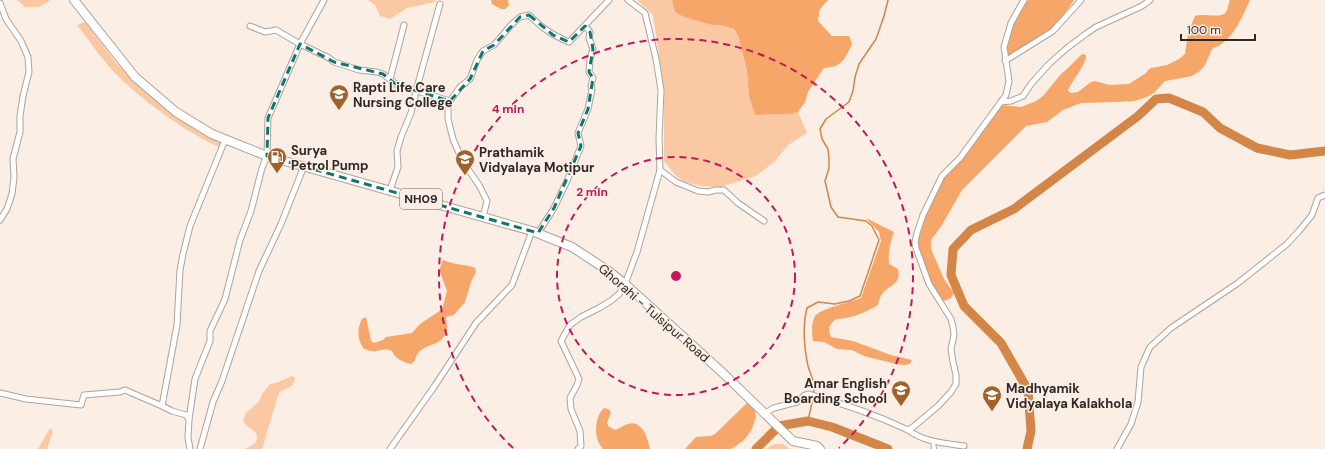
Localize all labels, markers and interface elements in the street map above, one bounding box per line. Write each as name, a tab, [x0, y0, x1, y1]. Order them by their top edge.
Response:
scale bar	[1181, 16, 1255, 42]
text: 100 m	[1187, 22, 1221, 38]
place label: Rapti Life Care Nursing College	[353, 79, 453, 111]
school or university icon: Rapti Life Care Nursing College	[328, 83, 350, 111]
text: 4 min	[492, 101, 524, 117]
place label: Surya Petrol Pump	[291, 142, 368, 174]
place label: Prathamik Vidyalaya Motipur	[479, 144, 595, 176]
fuel station icon: Surya Petrol Pump	[266, 146, 288, 174]
school or university icon: Prathamik Vidyalaya Motipur	[454, 148, 476, 176]
text: 2 min	[576, 184, 608, 200]
road number: NH09	[400, 189, 442, 209]
street label: Ghorahi - Tulsipur Road	[595, 260, 713, 366]
centre of rings	[669, 269, 683, 283]
place label: Amar English Boarding School	[784, 375, 887, 407]
school or university icon: Amar English Boarding School	[890, 379, 912, 407]
place label: Madhyamik Vidyalaya Kalakhola	[1006, 380, 1132, 412]
school or university icon: Madhyamik Vidyalaya Kalakhola	[981, 384, 1003, 412]

